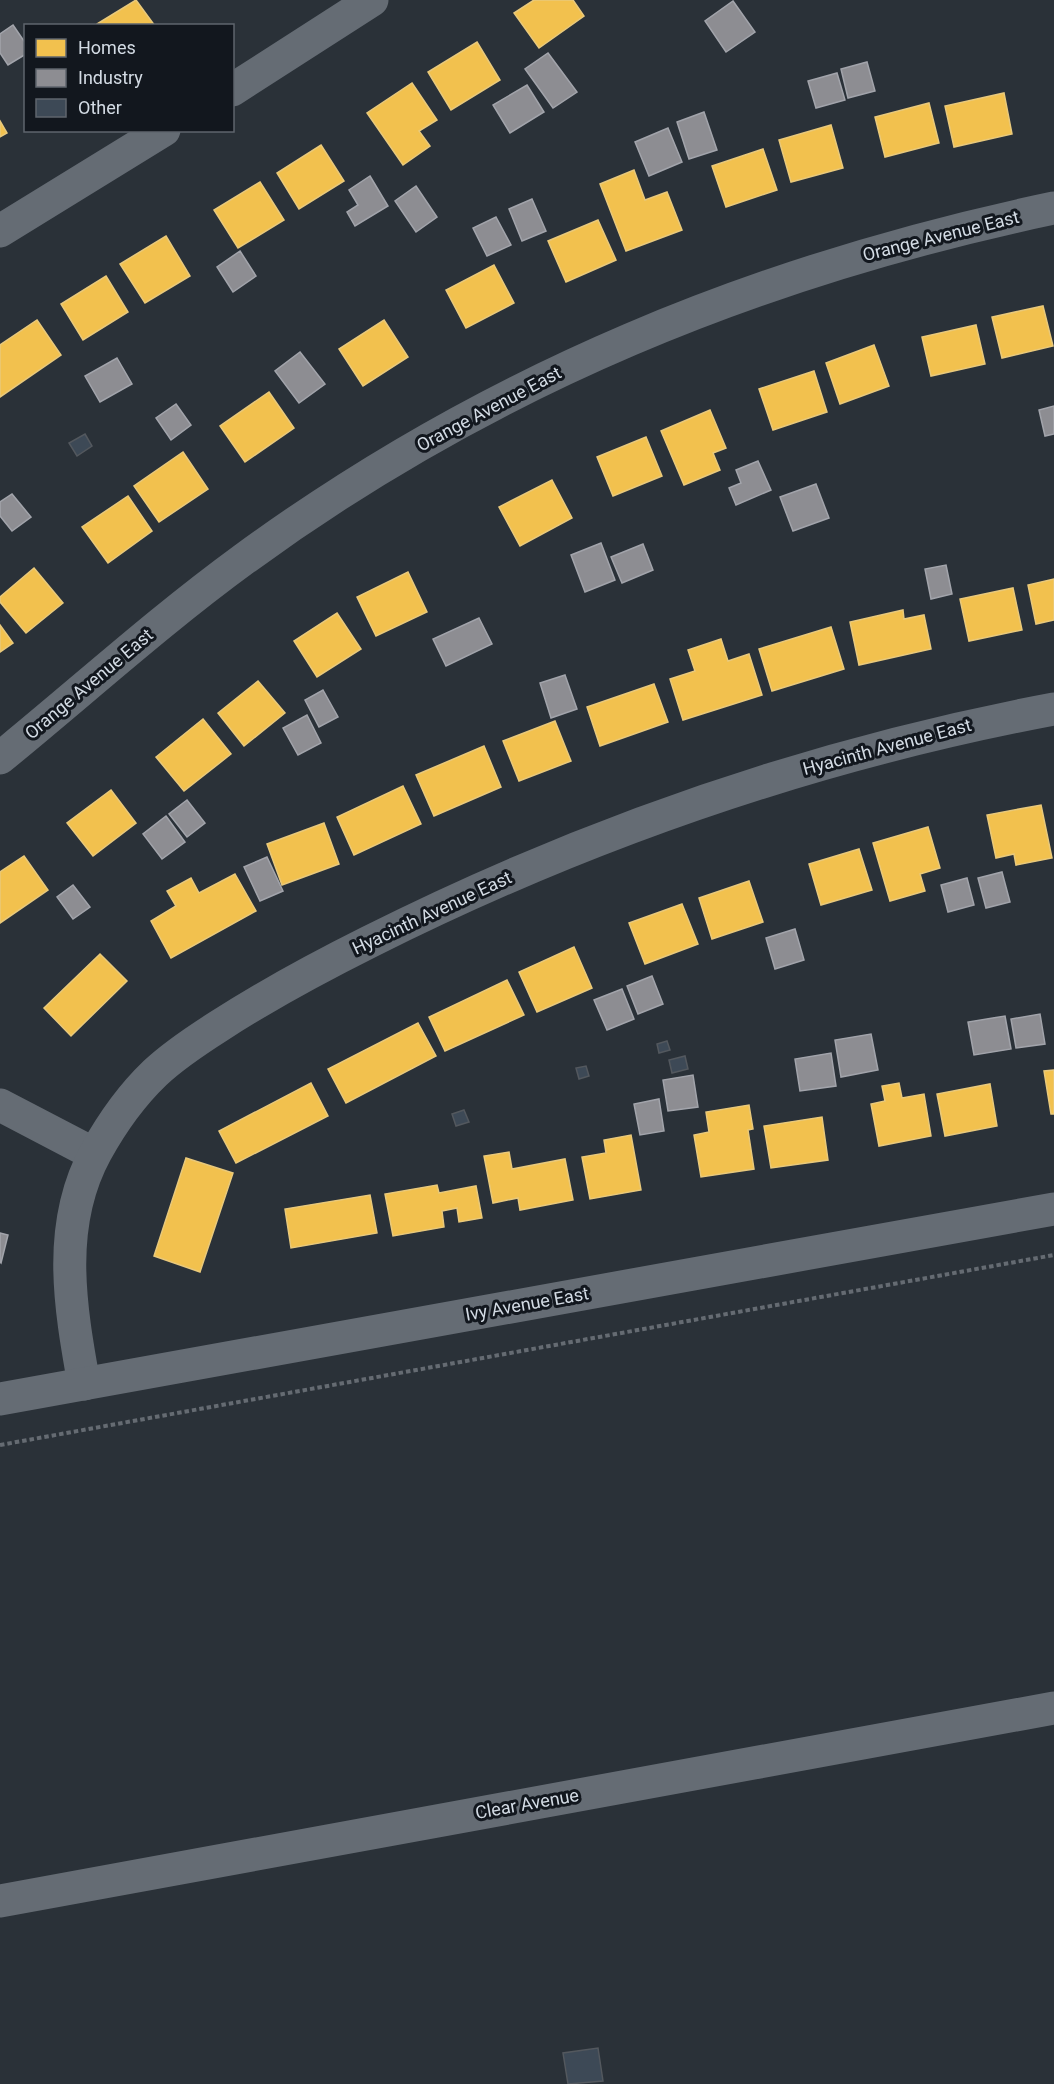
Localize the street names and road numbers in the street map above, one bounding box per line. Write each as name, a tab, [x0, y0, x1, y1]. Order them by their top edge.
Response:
street label: Orange Avenue East	[860, 206, 1021, 265]
street label: Orange Avenue East	[413, 362, 565, 456]
street label: Orange Avenue East	[20, 624, 157, 743]
street label: Hyacinth Avenue East	[800, 714, 974, 779]
street label: Hyacinth Avenue East	[349, 866, 515, 959]
street label: Ivy Avenue East	[463, 1282, 590, 1325]
street label: Clear Avenue	[473, 1784, 580, 1823]

